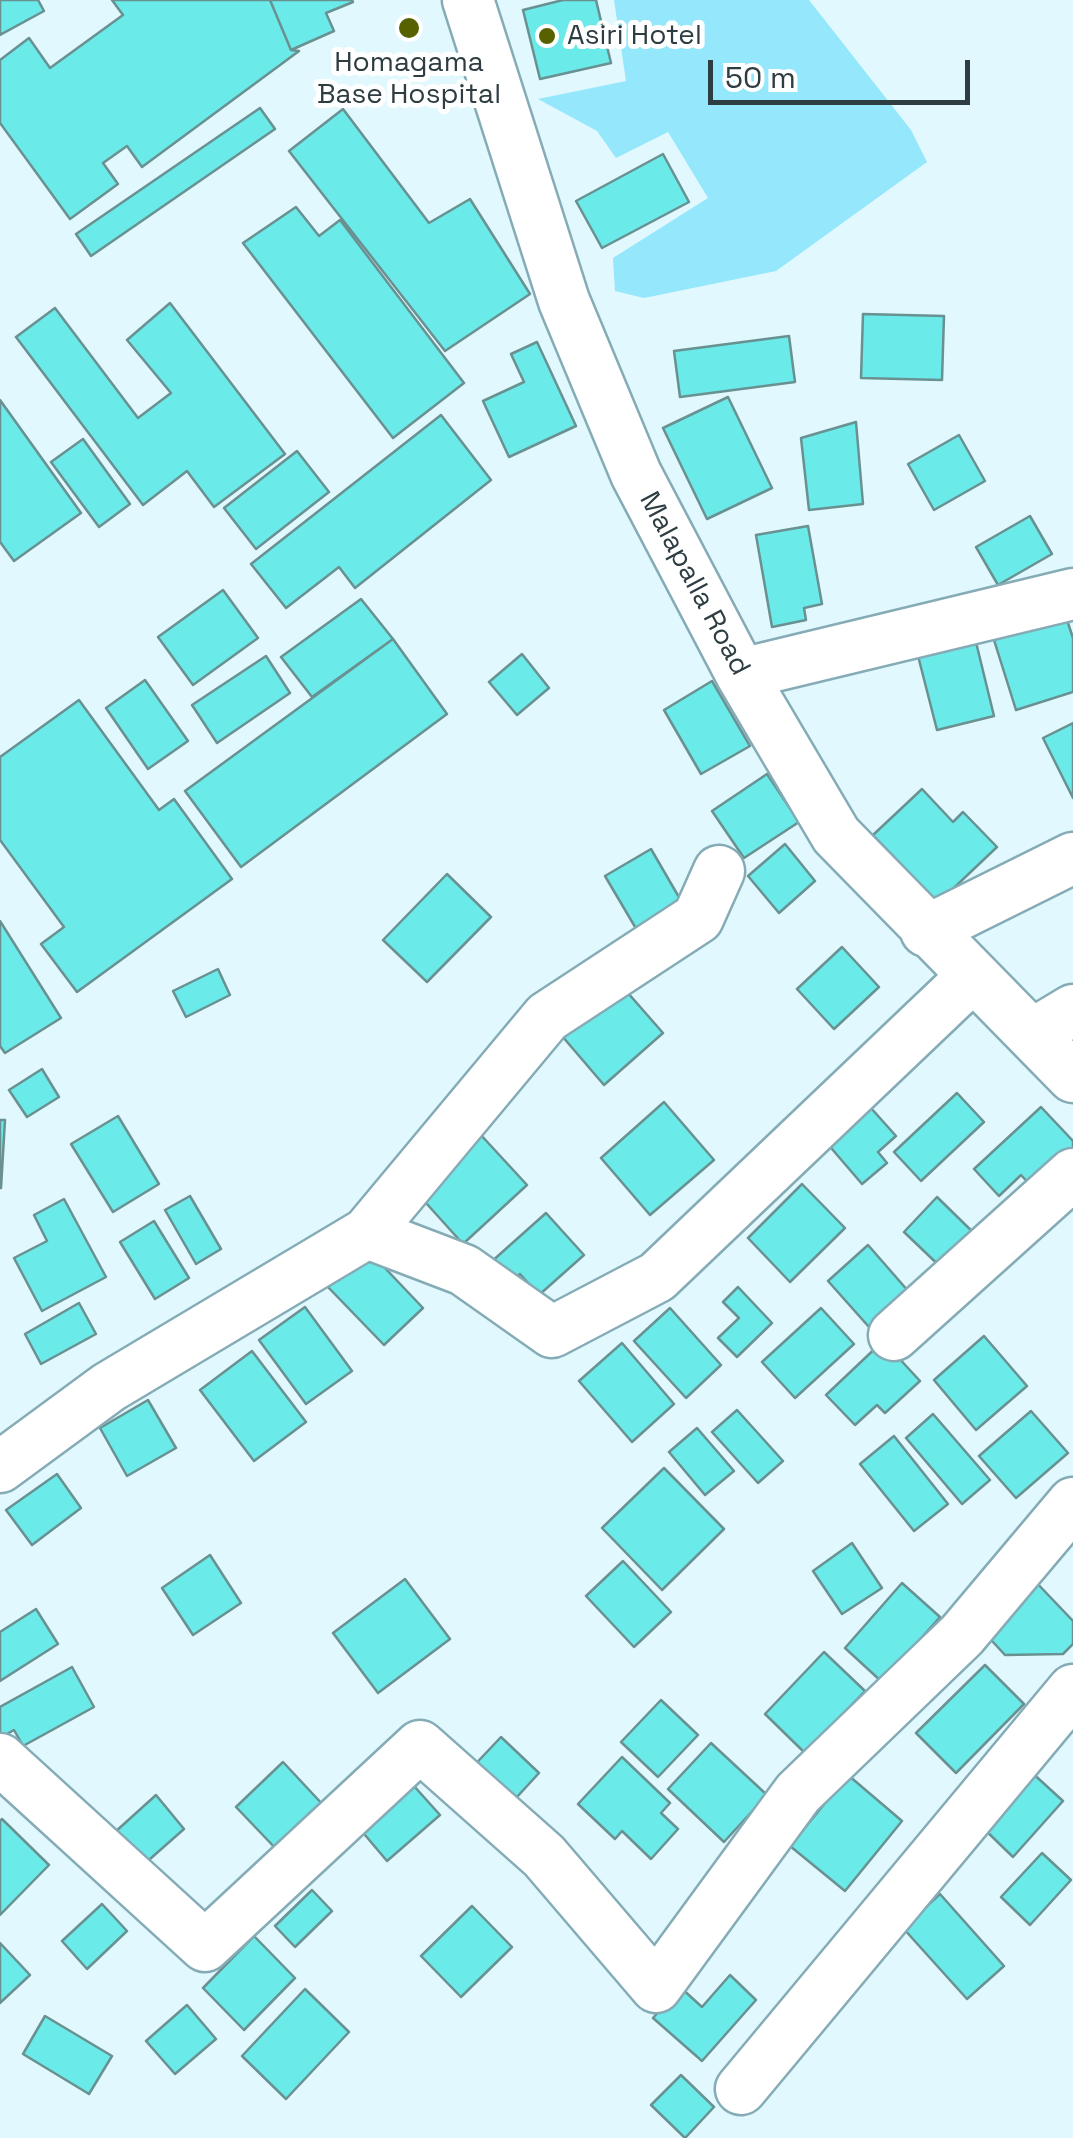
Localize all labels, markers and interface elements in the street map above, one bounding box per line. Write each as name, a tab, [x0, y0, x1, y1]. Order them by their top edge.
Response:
marker: Homagama Base Hospital	[396, 15, 422, 41]
place label: Asiri Hotel	[567, 19, 702, 53]
marker: Asiri Hotel	[536, 25, 558, 47]
scale bar	[713, 40, 976, 102]
place label: Homagama Base Hospital	[317, 46, 501, 112]
text: 50 m	[725, 58, 796, 97]
street label: Malapalla Road	[631, 486, 757, 682]

